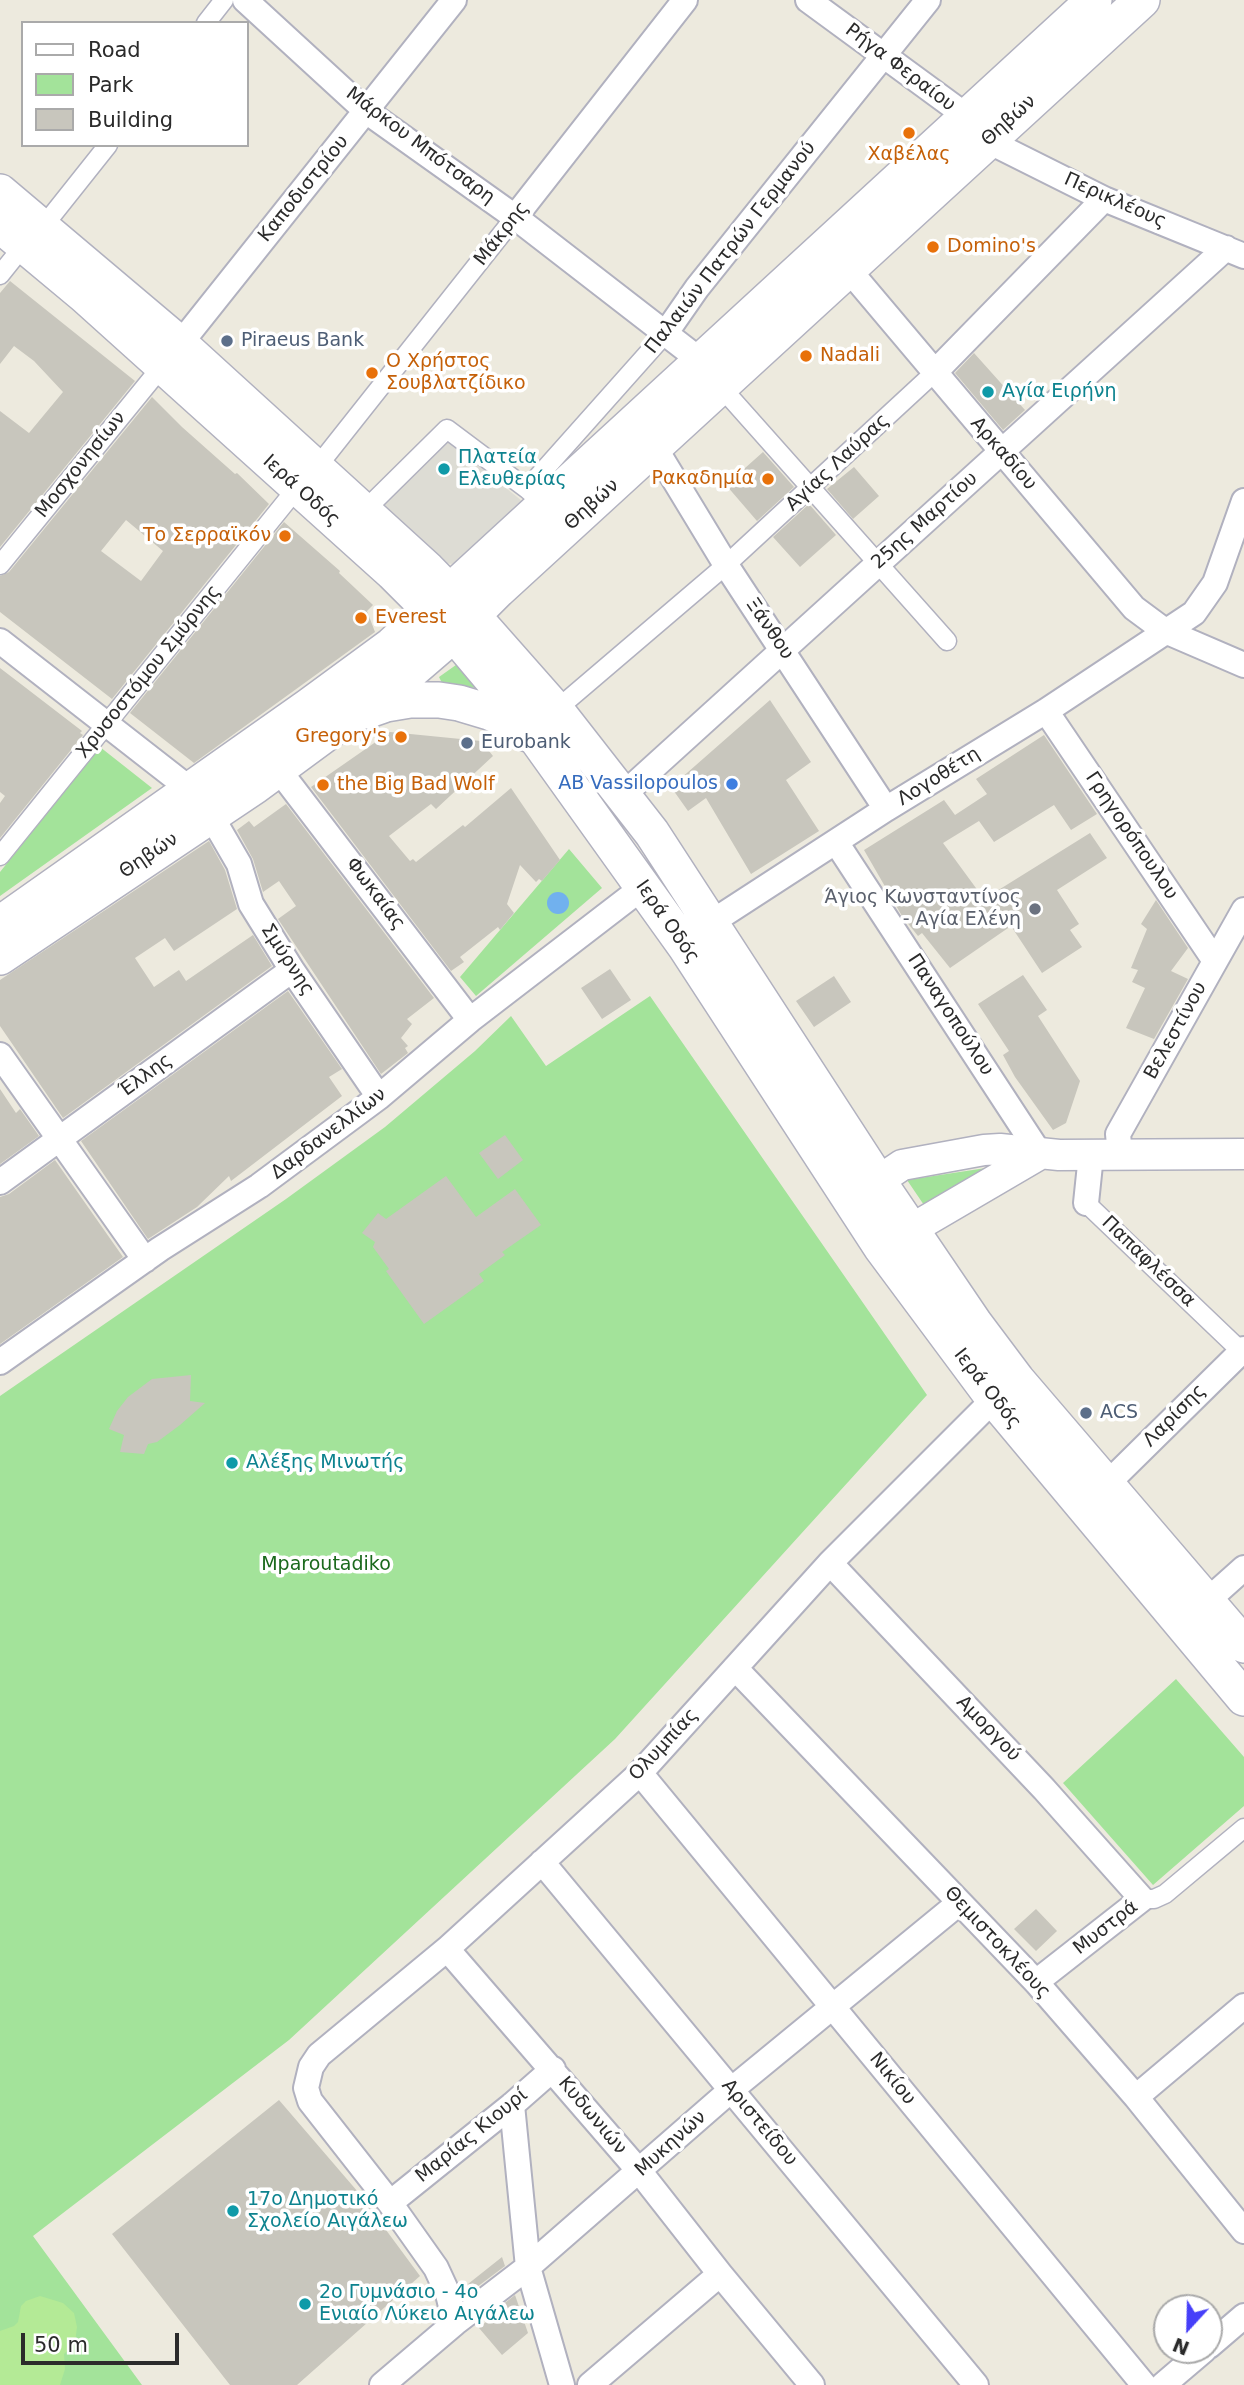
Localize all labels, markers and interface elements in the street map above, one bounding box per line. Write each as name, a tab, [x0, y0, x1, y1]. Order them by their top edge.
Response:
street label: Ρήγα Φεραίου	[840, 19, 960, 117]
legend	[21, 21, 248, 147]
text: Road	[88, 38, 141, 62]
text: Park	[88, 73, 133, 97]
street label: Μάρκου Μπότσαρη	[341, 83, 499, 209]
street label: Θηβών	[977, 91, 1041, 151]
text: Building	[88, 108, 173, 132]
marker: Χαβέλας	[901, 125, 917, 141]
street label: Καποδιστρίου	[254, 131, 354, 247]
street label: Παλαιών Πατρών Γερμανού	[641, 137, 821, 359]
place label: Χαβέλας	[868, 144, 950, 166]
street label: Περικλέους	[1060, 168, 1170, 234]
street label: Μάκρης	[470, 197, 534, 271]
place label: Domino's	[947, 236, 1036, 258]
marker: Domino's	[925, 239, 941, 255]
place label: Piraeus Bank	[241, 330, 364, 352]
marker: Piraeus Bank	[219, 333, 235, 349]
place label: Nadali	[820, 345, 880, 367]
marker: Nadali	[798, 348, 814, 364]
place label: Ο Χρήστος Σουβλατζίδικο	[386, 351, 526, 395]
marker: Ο Χρήστος Σουβλατζίδικο	[364, 365, 380, 381]
place label: Αγία Ειρήνη	[1002, 381, 1116, 403]
marker: Αγία Ειρήνη	[980, 384, 996, 400]
street label: Μοσχονησίων	[31, 407, 131, 523]
street label: Αγίας Λαύρας	[782, 409, 894, 517]
street label: Αρκαδίου	[965, 413, 1041, 495]
place label: Πλατεία Ελευθερίας	[458, 447, 567, 491]
street label: Ιερά Οδός	[258, 450, 344, 532]
marker: Πλατεία Ελευθερίας	[436, 461, 452, 477]
street label: 25ης Μαρτίου	[867, 467, 983, 575]
place label: Ρακαδημία	[652, 468, 754, 490]
marker: Ρακαδημία	[760, 471, 776, 487]
street label: Θηβών	[560, 475, 624, 535]
place label: Το Σερραϊκόν	[143, 525, 271, 547]
marker: Το Σερραϊκόν	[277, 528, 293, 544]
street label: Χρυσοστόμου Σμύρνης	[72, 581, 226, 763]
street label: Ξάνθου	[740, 594, 798, 664]
place label: Everest	[375, 607, 446, 629]
marker: Everest	[353, 610, 369, 626]
place label: Gregory's	[295, 726, 387, 748]
marker: Gregory's	[393, 729, 409, 745]
place label: Eurobank	[481, 732, 571, 754]
marker: Eurobank	[459, 735, 475, 751]
street label: Λογοθέτη	[894, 743, 984, 811]
street label: Γρηγορόπουλου	[1080, 768, 1182, 904]
place label: AB Vassilopoulos	[558, 773, 718, 795]
place label: the Big Bad Wolf	[337, 774, 495, 796]
marker: AB Vassilopoulos	[724, 776, 740, 792]
marker: the Big Bad Wolf	[315, 777, 331, 793]
street label: Θηβών	[115, 828, 183, 884]
street label: Φωκαίας	[340, 853, 410, 935]
street label: Ιερά Οδός	[630, 876, 704, 968]
place label: Άγιος Κωνσταντίνος - Αγία Ελένη	[824, 887, 1021, 931]
marker: Άγιος Κωνσταντίνος - Αγία Ελένη	[1027, 901, 1043, 917]
street label: Σμύρνης	[255, 920, 319, 1000]
street label: Παναγοπούλου	[902, 950, 998, 1080]
street label: Βελεστίνου	[1140, 978, 1212, 1084]
street label: Έλλης	[115, 1049, 177, 1103]
street label: Δαρδανελλίων	[267, 1083, 391, 1185]
street label: Παπαφλέσσα	[1096, 1212, 1200, 1312]
street label: Ιερά Οδός	[949, 1344, 1025, 1434]
street label: Λαρίσης	[1139, 1380, 1211, 1452]
place label: ACS	[1100, 1402, 1138, 1424]
marker: ACS	[1078, 1405, 1094, 1421]
place label: Αλέξης Μινωτής	[246, 1452, 404, 1474]
marker: Αλέξης Μινωτής	[224, 1455, 240, 1471]
park label: Mparoutadiko	[261, 1554, 391, 1576]
street label: Αμοργού	[951, 1691, 1025, 1767]
street label: Ολυμπίας	[625, 1704, 703, 1786]
street label: Θεμιστοκλέους	[939, 1882, 1055, 2004]
street label: Μυστρά	[1069, 1896, 1143, 1960]
street label: Νικίου	[864, 2048, 920, 2110]
street label: Κυδωνιών	[553, 2072, 631, 2160]
street label: Αριστείδου	[716, 2075, 802, 2171]
street label: Μαρίας Κιουρί	[412, 2084, 532, 2188]
street label: Μυκηνών	[631, 2106, 711, 2182]
place label: 17o Δημοτικό Σχολείο Αιγάλεω	[247, 2189, 408, 2233]
marker: 17o Δημοτικό Σχολείο Αιγάλεω	[225, 2203, 241, 2219]
place label: 2ο Γυμνάσιο - 4ο Ενιαίο Λύκειο Αιγάλεω	[319, 2282, 535, 2326]
north arrow	[1153, 2294, 1223, 2364]
marker: 2ο Γυμνάσιο - 4ο Ενιαίο Λύκειο Αιγάλεω	[297, 2296, 313, 2312]
scale bar	[24, 2318, 182, 2362]
text: 50 m	[34, 2333, 88, 2357]
text: N	[1169, 2333, 1192, 2360]

